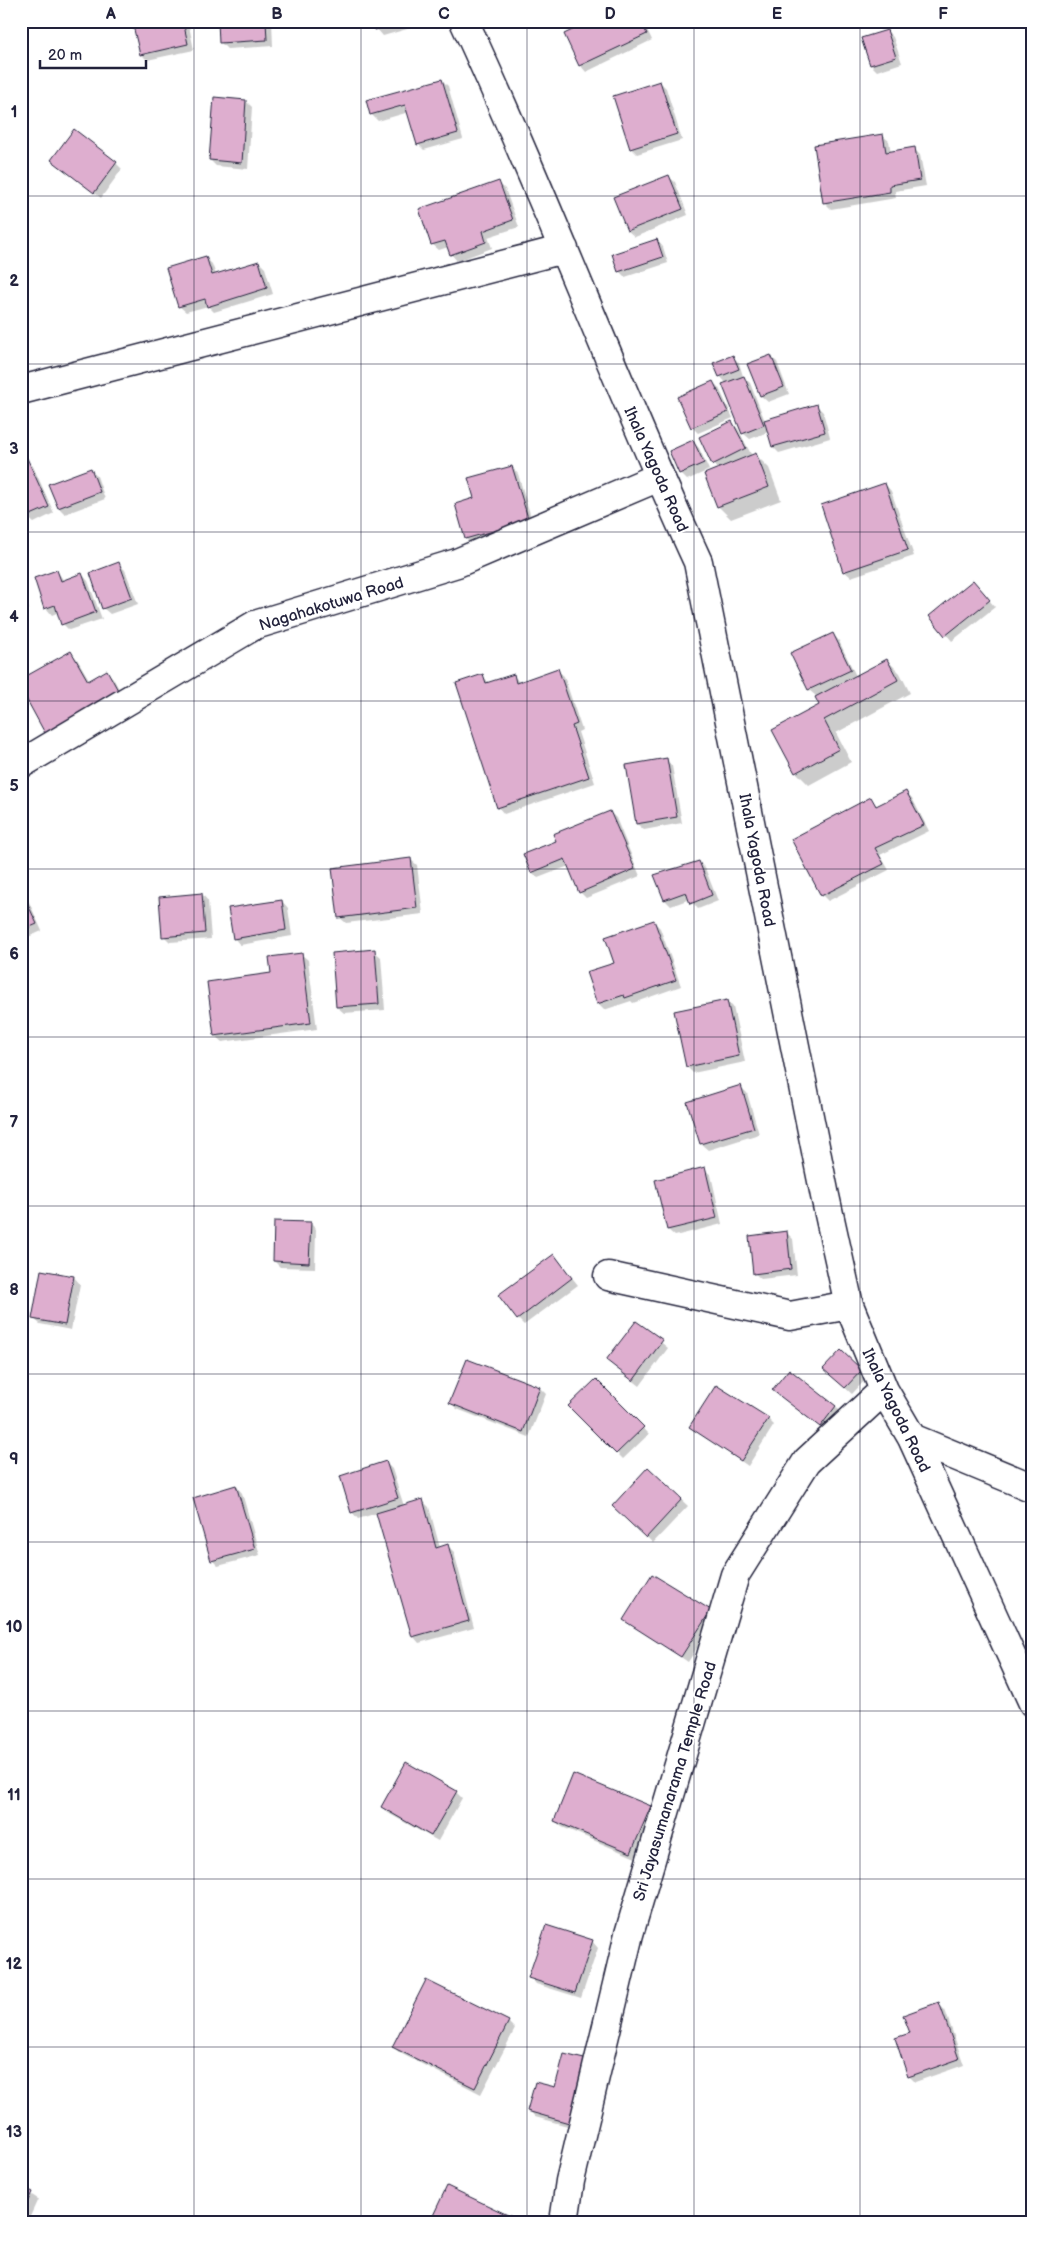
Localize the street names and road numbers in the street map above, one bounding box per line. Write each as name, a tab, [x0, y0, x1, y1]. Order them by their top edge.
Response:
street label: Ihala Yagoda Road	[619, 404, 692, 535]
street label: Nagahakotuwa Road	[257, 573, 406, 635]
street label: Ihala Yagoda Road	[734, 792, 779, 929]
street label: Ihala Yagoda Road	[857, 1346, 934, 1476]
street label: Sri Jayasumanarama Temple Road	[630, 1659, 721, 1903]

